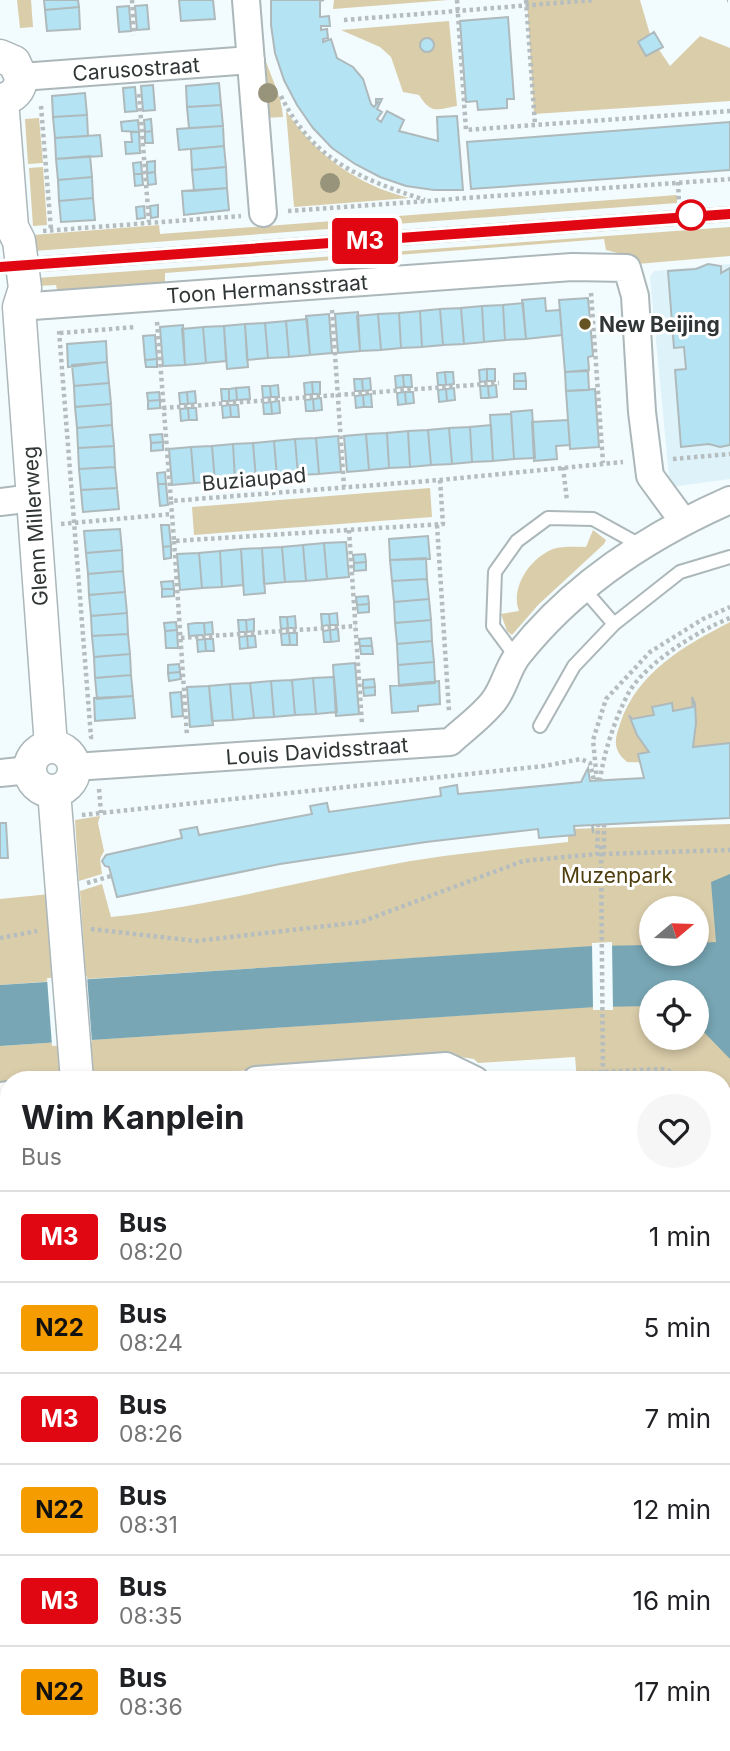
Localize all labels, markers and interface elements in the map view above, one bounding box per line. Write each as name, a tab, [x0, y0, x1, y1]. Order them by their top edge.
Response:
street label: Carusostraat	[72, 52, 201, 86]
unlabelled marker	[676, 200, 706, 230]
line badge: M3	[334, 218, 396, 264]
text: M3	[346, 226, 384, 255]
street label: Toon Hermansstraat	[166, 269, 368, 308]
place label: New Beijing	[599, 312, 720, 337]
marker: New Beijing	[577, 316, 593, 332]
street label: Glenn Millerweg	[17, 445, 53, 607]
street label: Buziaupad	[201, 462, 307, 496]
street label: Louis Davidsstraat	[225, 732, 409, 770]
park label: Muzenpark	[561, 863, 673, 888]
north arrow	[639, 896, 709, 966]
map controls	[639, 896, 709, 1050]
button: locate	[639, 980, 709, 1050]
button: heart	[637, 1094, 711, 1168]
text: Wim Kanplein	[21, 1097, 244, 1137]
text: Bus	[21, 1143, 62, 1171]
text: Bus	[119, 1207, 167, 1238]
text: 1 min	[649, 1221, 711, 1252]
text: M3	[41, 1222, 78, 1251]
text: 08:20	[119, 1238, 183, 1266]
text: Bus	[119, 1298, 167, 1329]
text: 5 min	[643, 1312, 711, 1343]
text: N22	[35, 1313, 84, 1342]
text: 08:24	[119, 1329, 183, 1357]
text: Bus	[119, 1389, 167, 1420]
text: 7 min	[645, 1403, 711, 1434]
text: M3	[41, 1404, 78, 1433]
text: 08:26	[119, 1420, 183, 1448]
text: Bus	[119, 1480, 167, 1511]
text: 12 min	[633, 1494, 711, 1525]
text: N22	[35, 1495, 84, 1524]
text: 08:31	[119, 1511, 178, 1539]
text: Bus	[119, 1571, 167, 1602]
text: 16 min	[633, 1585, 711, 1616]
text: M3	[41, 1586, 78, 1615]
text: 08:35	[119, 1602, 183, 1630]
text: Bus	[119, 1662, 167, 1693]
text: 17 min	[634, 1676, 711, 1707]
text: N22	[35, 1677, 84, 1706]
text: 08:36	[119, 1693, 183, 1721]

